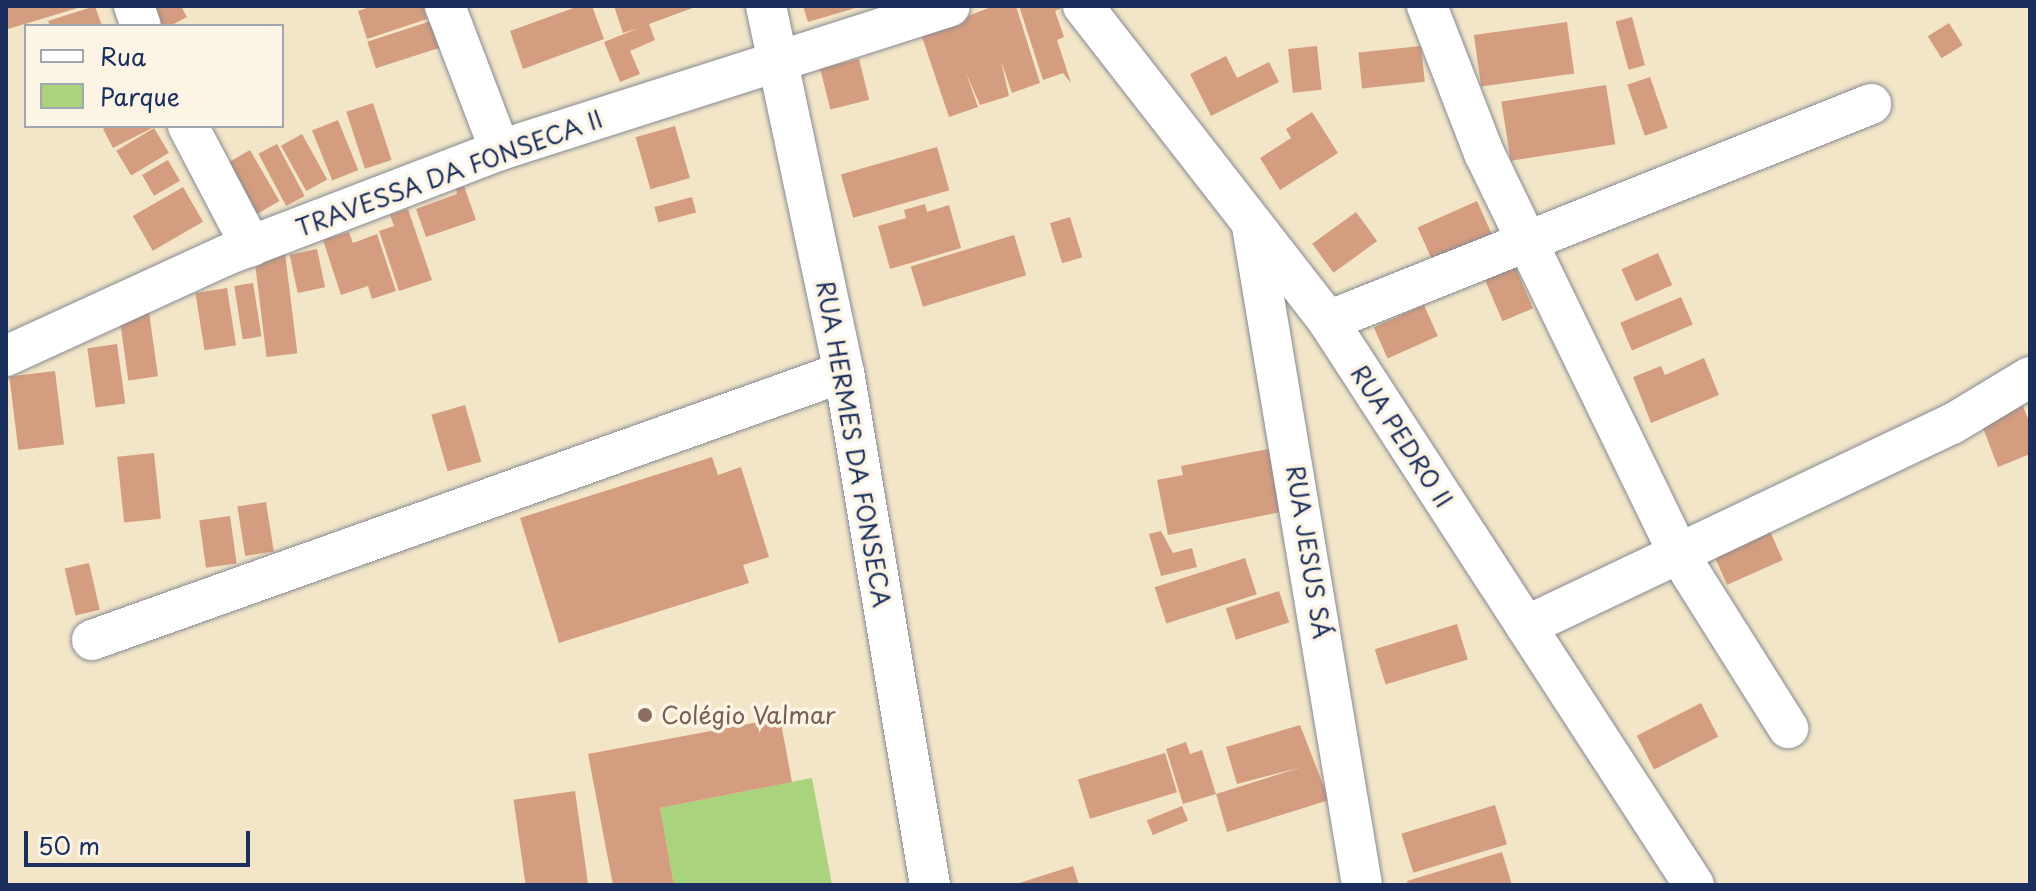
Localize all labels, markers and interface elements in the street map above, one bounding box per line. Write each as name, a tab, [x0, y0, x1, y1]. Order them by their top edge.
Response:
legend	[24, 24, 284, 128]
text: Rua	[100, 38, 146, 74]
text: Parque	[100, 78, 180, 114]
street label: TRAVESSA DA FONSECA II	[293, 105, 605, 241]
street label: RUA HERMES DA FONSECA	[811, 278, 897, 610]
street label: RUA PEDRO II	[1344, 357, 1460, 515]
street label: RUA JESUS SÁ	[1281, 462, 1337, 642]
place label: Colégio Valmar	[661, 701, 837, 729]
marker: Colégio Valmar	[636, 706, 654, 724]
scale bar	[28, 815, 254, 865]
text: 50 m	[38, 827, 100, 863]

